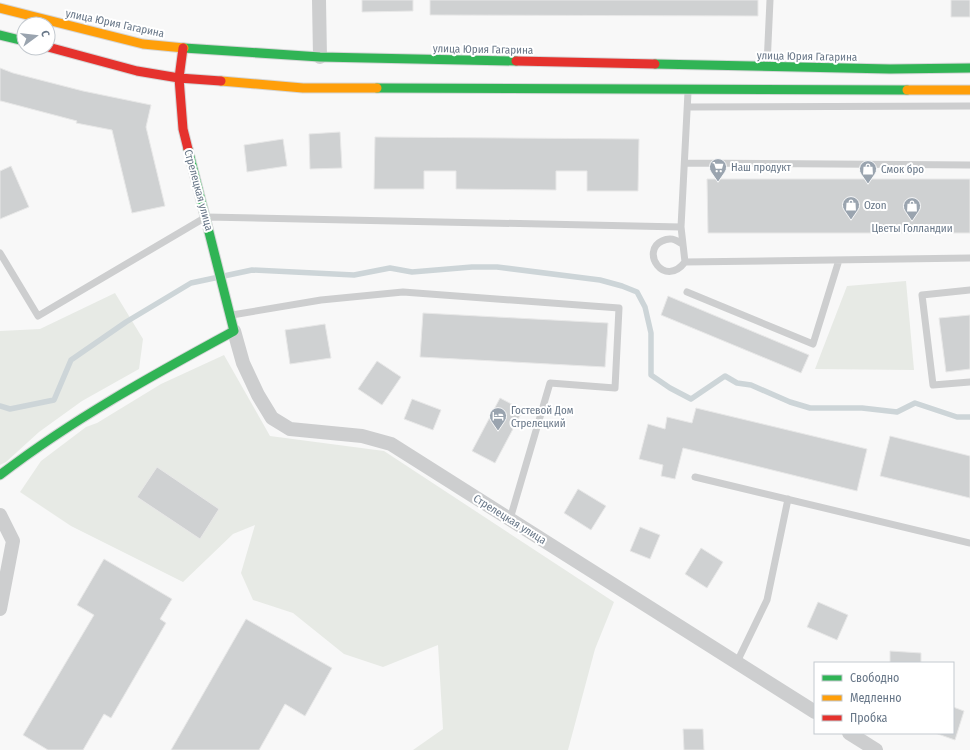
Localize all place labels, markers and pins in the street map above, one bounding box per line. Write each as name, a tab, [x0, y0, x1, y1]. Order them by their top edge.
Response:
supermarket icon: Наш продукт	[708, 157, 728, 182]
shop icon: Смок бро	[858, 159, 878, 184]
place label: Наш продукт	[731, 161, 791, 174]
place label: Смок бро	[881, 163, 924, 176]
shop icon: Ozon	[841, 195, 861, 220]
shop icon: Цветы Голландии	[902, 196, 922, 221]
place label: Ozon	[864, 199, 887, 212]
place label: Цветы Голландии	[871, 222, 953, 235]
place label: Гостевой Дом Стрелецкий	[511, 404, 574, 430]
hotel icon: Гостевой Дом Стрелецкий	[488, 406, 508, 431]

